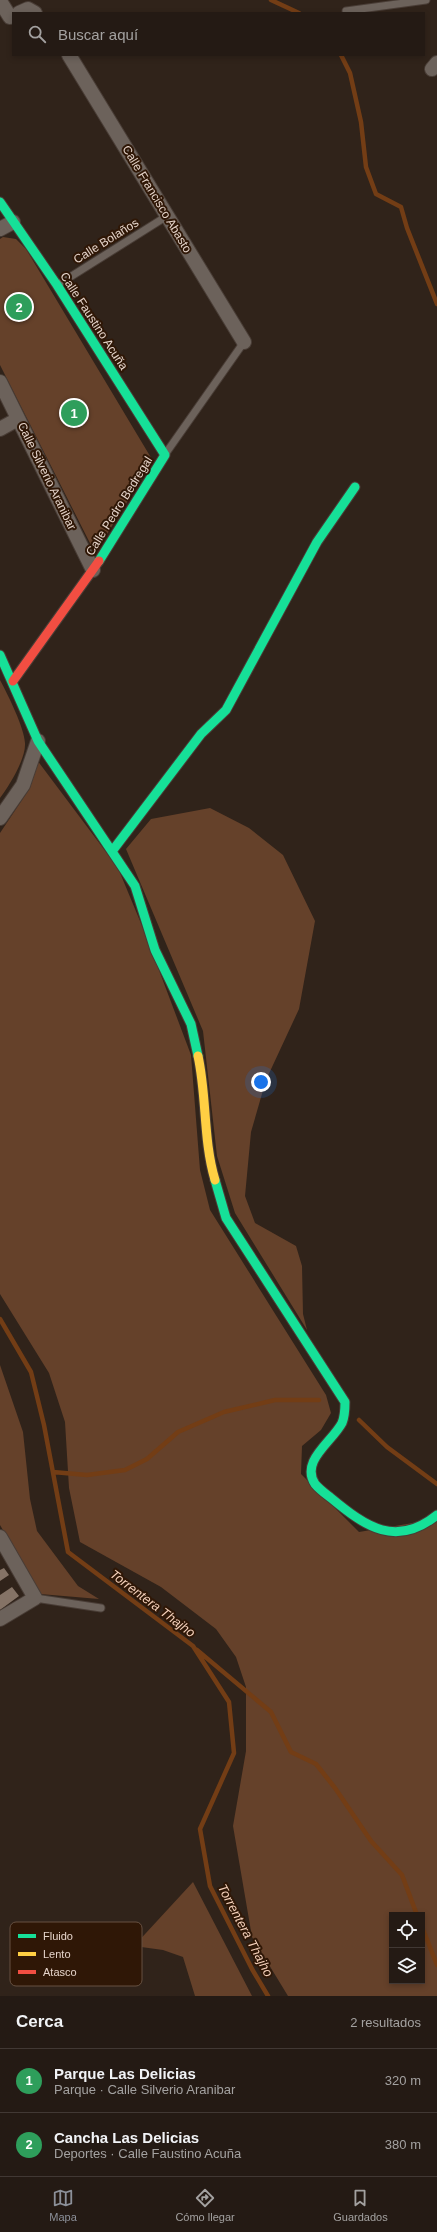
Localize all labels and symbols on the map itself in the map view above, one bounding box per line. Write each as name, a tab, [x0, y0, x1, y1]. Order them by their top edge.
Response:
street label: Calle Francisco Abasto	[119, 143, 195, 255]
street label: Calle Bolaños	[71, 215, 141, 267]
street label: Calle Faustino Acuña	[57, 270, 131, 373]
pin: 2	[6, 292, 32, 322]
pin: 1	[61, 398, 87, 428]
street label: Calle Silverio Aranibar	[15, 420, 79, 532]
street label: Calle Pedro Bedregal	[83, 454, 155, 558]
your location	[251, 1072, 271, 1092]
water label: Torrentera Thajho	[107, 1566, 198, 1640]
water label: Torrentera Thajho	[215, 1881, 276, 1979]
legend	[10, 1922, 142, 1986]
text: Fluido	[43, 1930, 73, 1942]
text: Lento	[43, 1948, 71, 1960]
text: Atasco	[43, 1966, 77, 1978]

